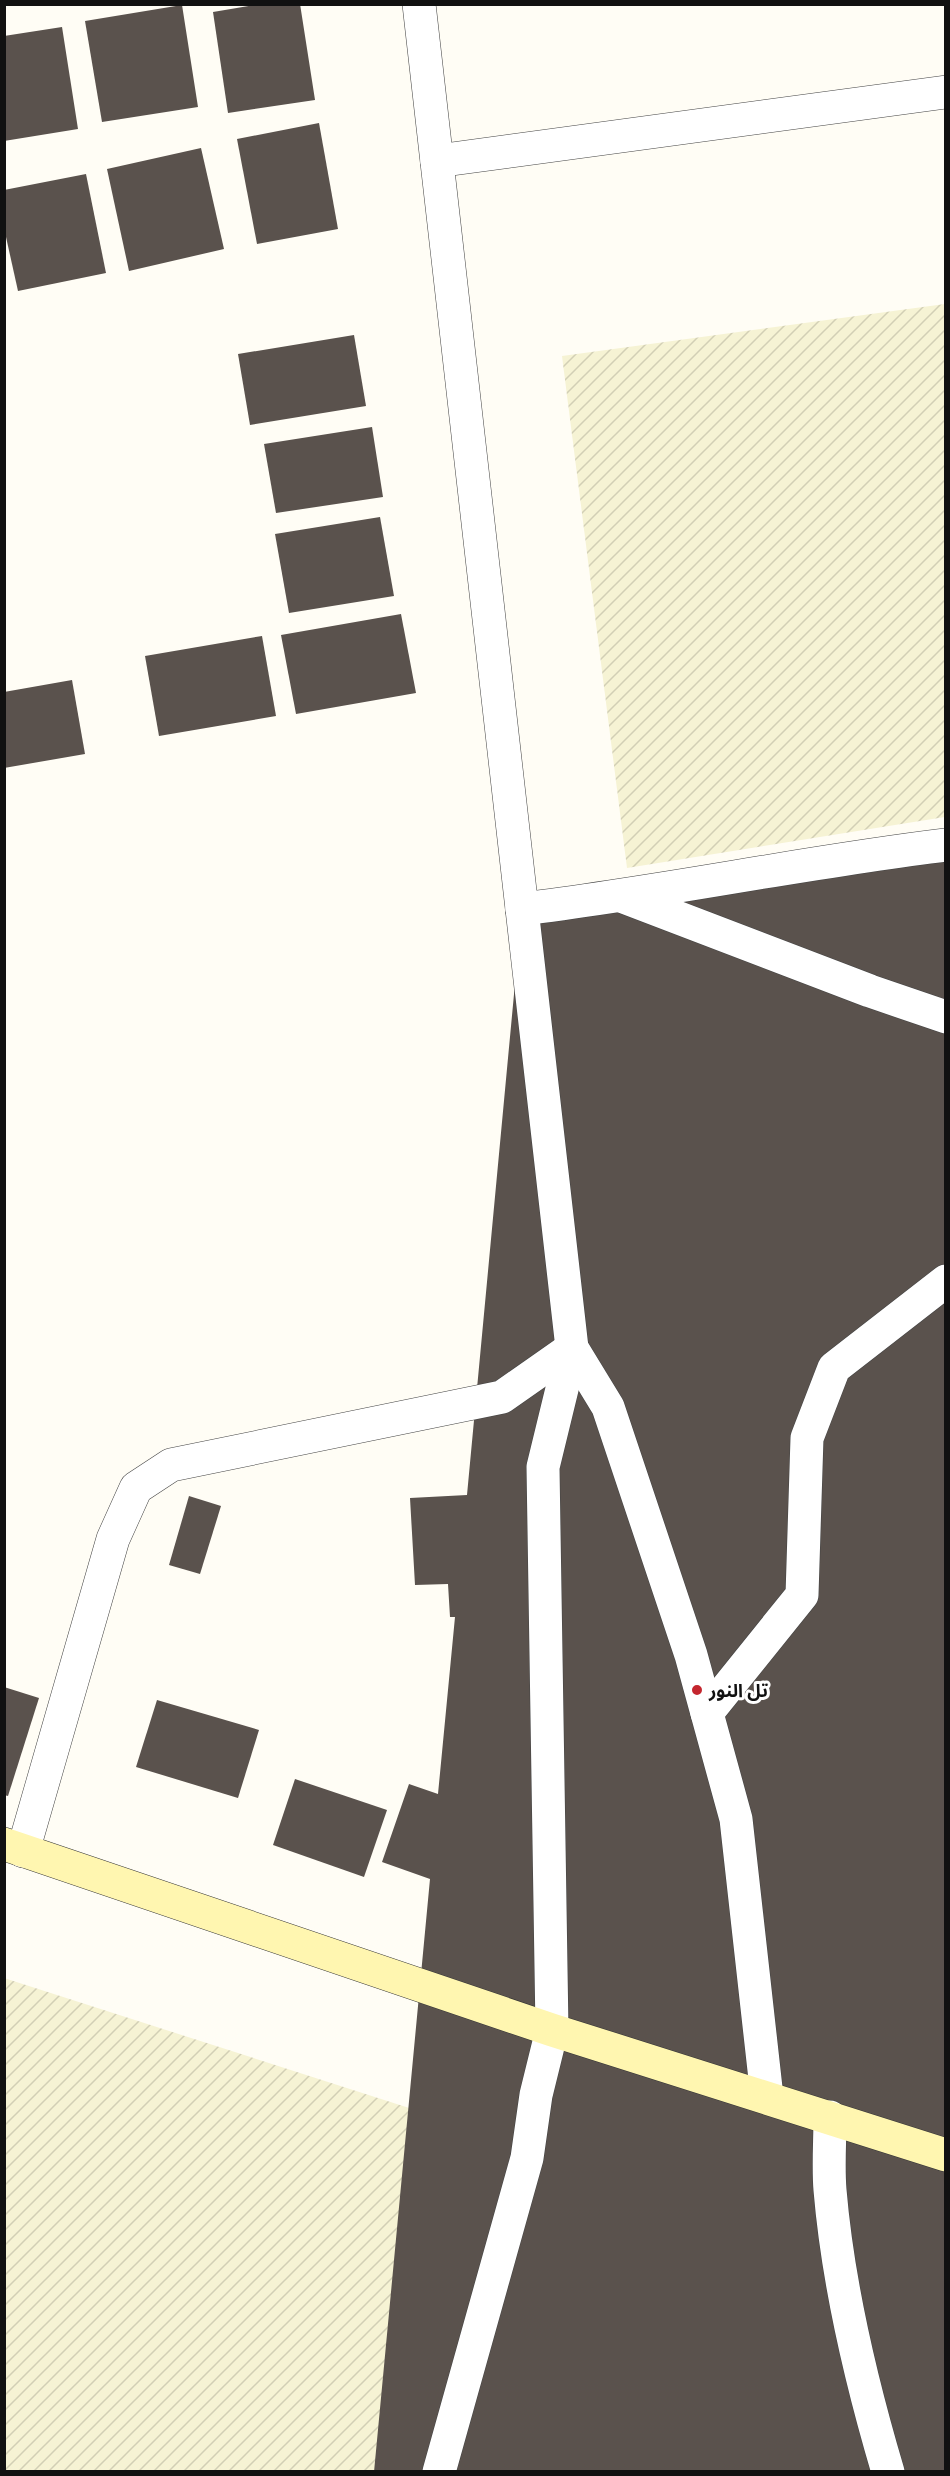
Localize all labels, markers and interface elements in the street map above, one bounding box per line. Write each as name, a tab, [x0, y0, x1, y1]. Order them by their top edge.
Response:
place label: تل النور	[708, 1679, 768, 1702]
marker: تل النور	[690, 1683, 704, 1697]

